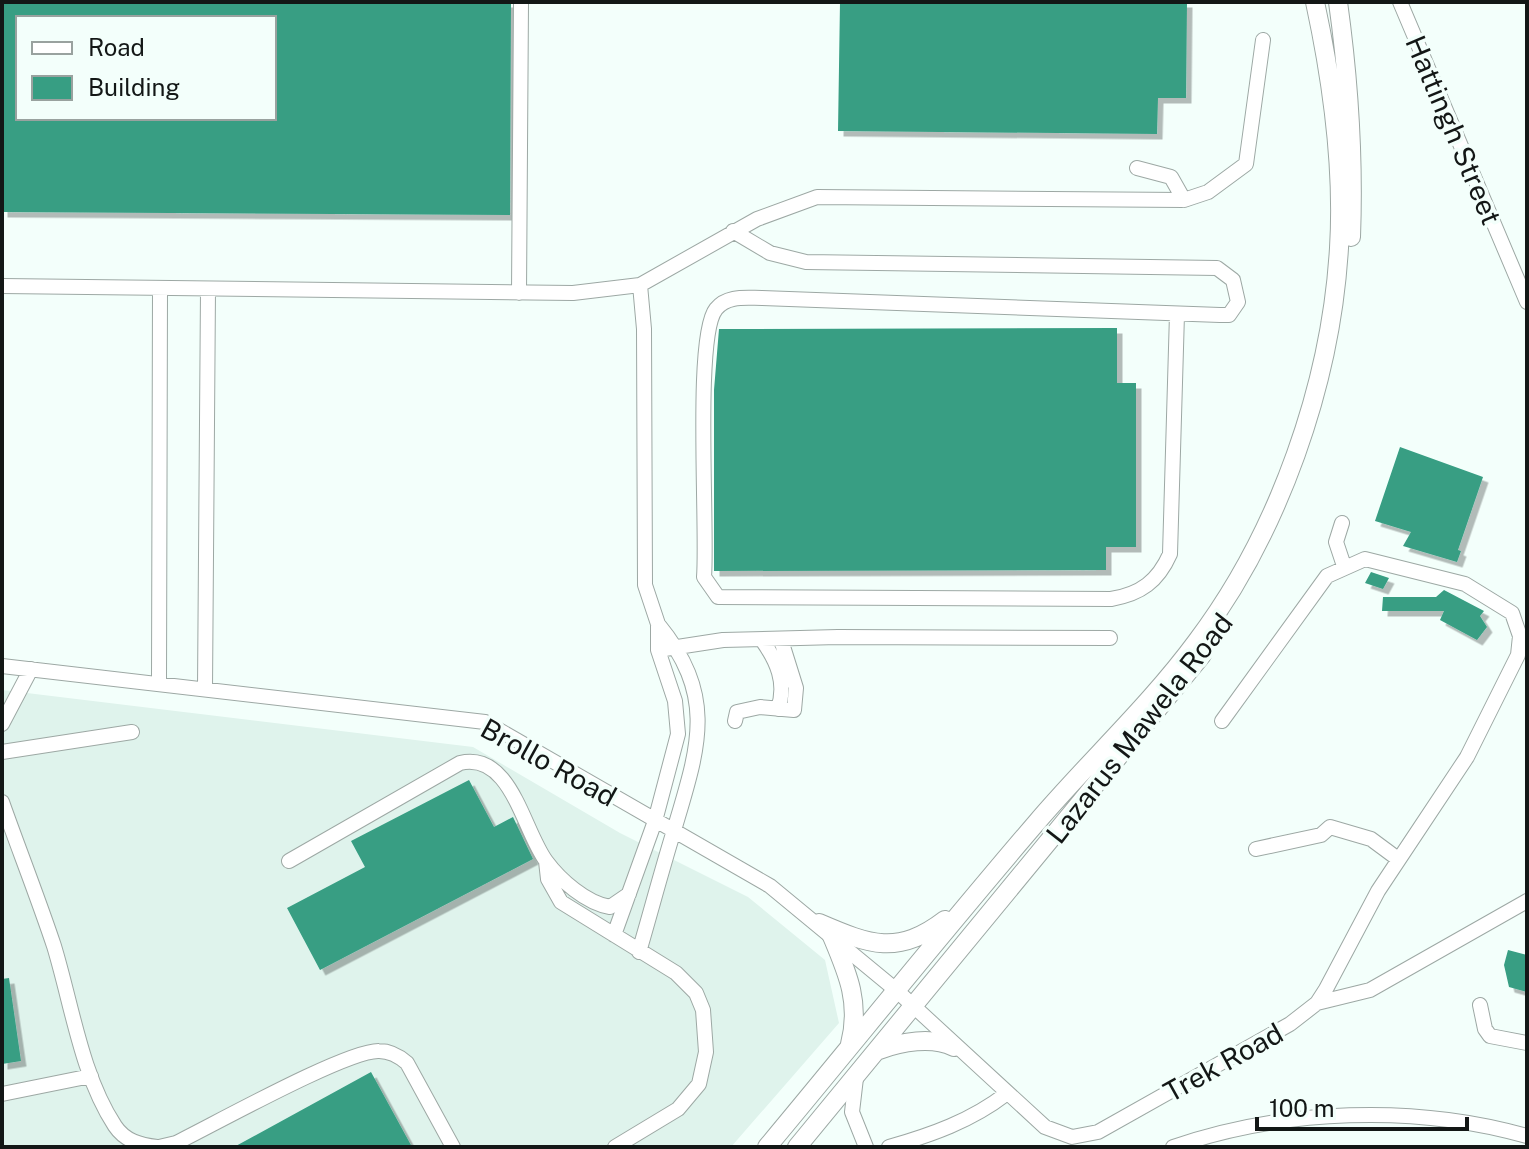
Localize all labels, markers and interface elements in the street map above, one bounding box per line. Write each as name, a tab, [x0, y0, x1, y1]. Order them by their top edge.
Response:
legend	[16, 16, 276, 120]
street label: Hattingh Street	[1399, 31, 1509, 229]
text: Road	[88, 33, 145, 61]
text: Building	[88, 73, 180, 101]
street label: Lazarus Mawela Road	[1039, 607, 1239, 849]
street label: Brollo Road	[475, 711, 623, 813]
street label: Trek Road	[1158, 1016, 1288, 1108]
scale bar	[1257, 1081, 1467, 1131]
text: 100 m	[1269, 1094, 1335, 1122]

